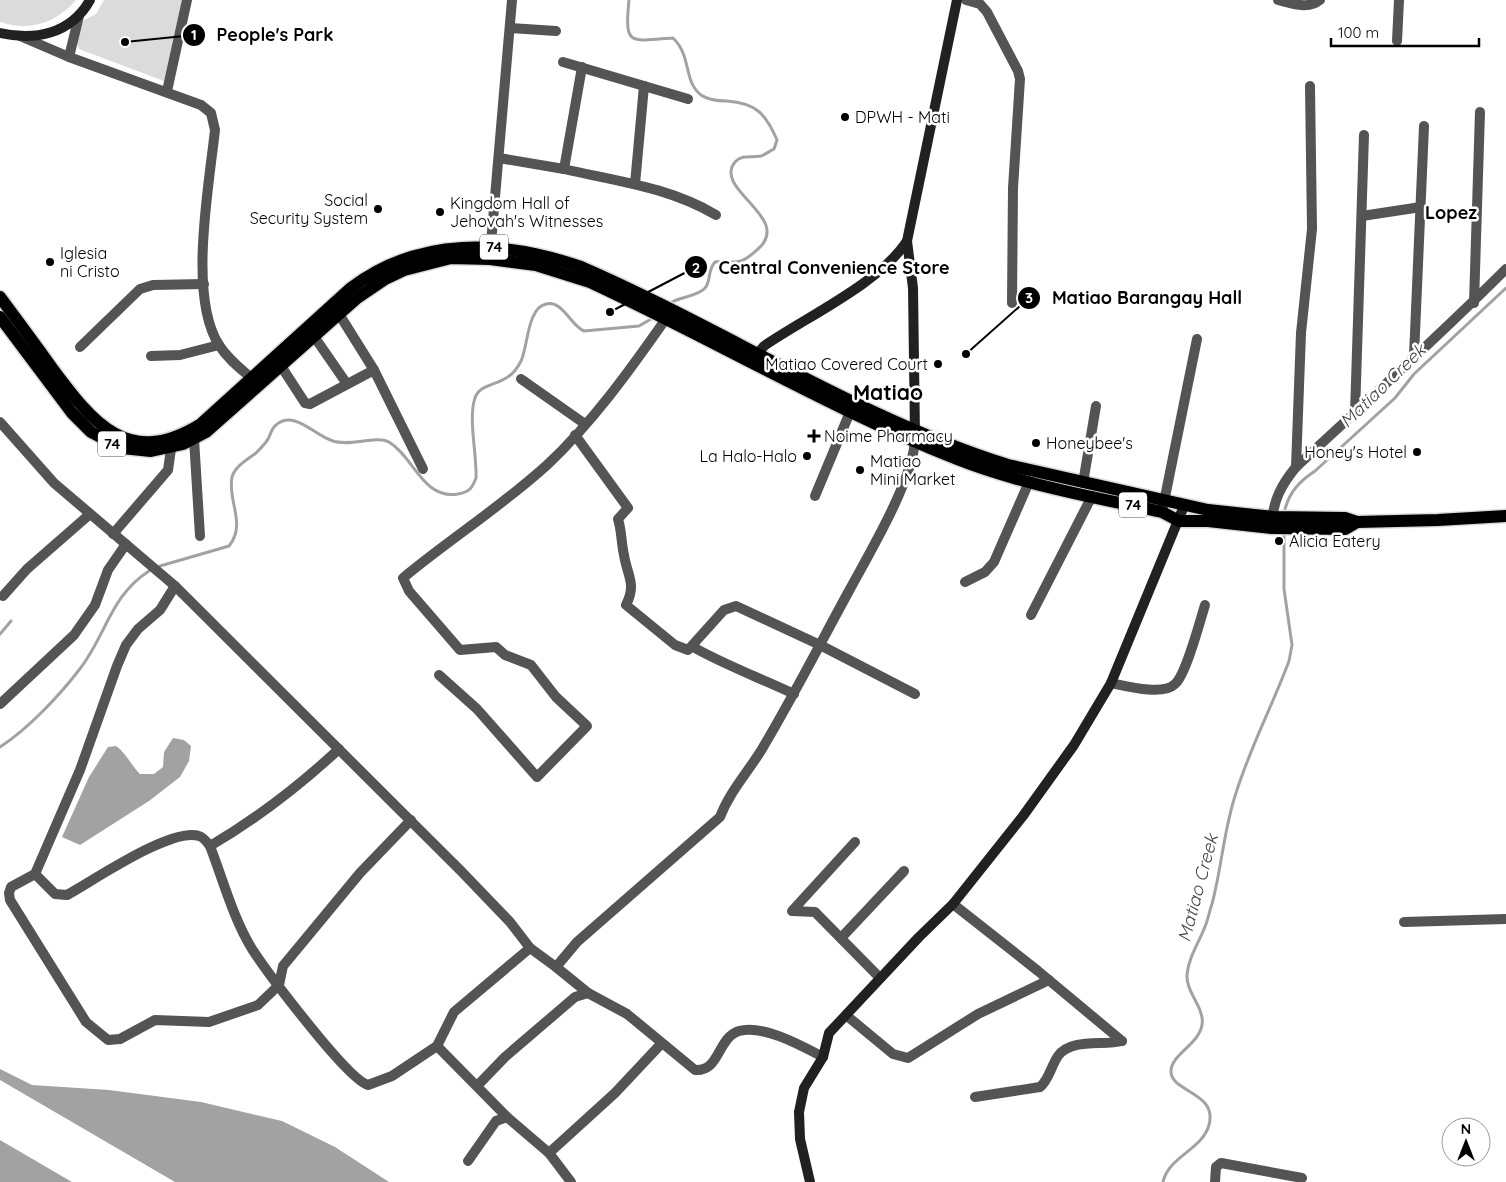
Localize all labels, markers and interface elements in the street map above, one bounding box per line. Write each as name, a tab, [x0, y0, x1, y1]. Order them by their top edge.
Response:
scale bar	[1331, 15, 1478, 47]
callout: People's Park	[182, 18, 343, 51]
text: People's Park	[217, 23, 333, 46]
text: 100 m	[1338, 23, 1379, 42]
text: 1	[191, 25, 197, 44]
place label: DPWH - Mati	[855, 107, 950, 127]
marker: DPWH - Mati	[839, 111, 851, 123]
place label: Social Security System	[250, 190, 368, 228]
place label: Kingdom Hall of Jehovah's Witnesses	[450, 193, 603, 231]
district label: Lopez	[1425, 201, 1477, 224]
marker: Social Security System	[372, 203, 384, 215]
marker: Kingdom Hall of Jehovah's Witnesses	[434, 206, 446, 218]
road number: 74	[480, 234, 508, 260]
place label: Iglesia ni Cristo	[60, 243, 120, 281]
callout: Central Convenience Store	[684, 251, 960, 284]
marker: Iglesia ni Cristo	[44, 256, 56, 268]
text: Central Convenience Store	[718, 256, 950, 279]
text: 2	[692, 258, 700, 277]
callout: Matiao Barangay Hall	[1017, 281, 1252, 314]
text: Matiao Barangay Hall	[1052, 286, 1242, 309]
text: 3	[1025, 288, 1033, 307]
water label: Matiao Creek	[1335, 338, 1431, 432]
place label: Matiao Covered Court	[765, 354, 928, 374]
marker: Matiao Covered Court	[932, 358, 944, 370]
district label: Matiao	[853, 379, 923, 405]
place label: Noime Pharmacy	[824, 426, 953, 446]
marker: Noime Pharmacy	[808, 430, 820, 442]
road number: 74	[98, 432, 126, 456]
place label: Honeybee's	[1046, 433, 1133, 453]
marker: Honeybee's	[1030, 437, 1042, 449]
place label: Honey's Hotel	[1304, 442, 1407, 462]
place label: La Halo-Halo	[699, 446, 797, 466]
marker: Honey's Hotel	[1411, 446, 1423, 458]
marker: La Halo-Halo	[801, 450, 813, 462]
place label: Matiao Mini Market	[870, 451, 955, 489]
marker: Matiao Mini Market	[854, 464, 866, 476]
road number: 74	[1119, 492, 1147, 518]
place label: Alicia Eatery	[1289, 531, 1381, 551]
marker: Alicia Eatery	[1273, 535, 1285, 547]
water label: Matiao Creek	[1172, 830, 1223, 944]
north arrow	[1441, 1117, 1491, 1167]
text: N	[1461, 1120, 1471, 1138]

